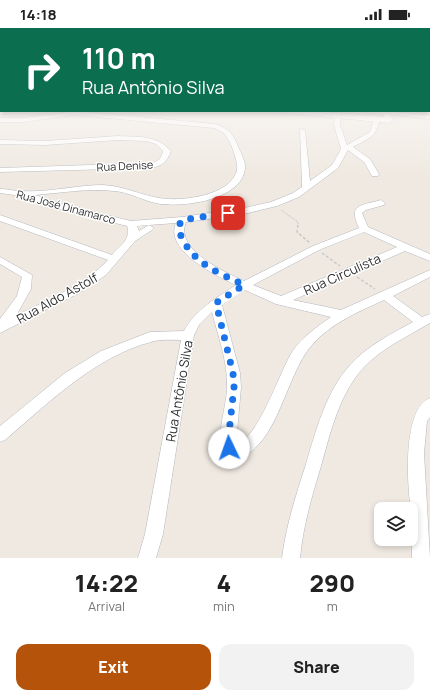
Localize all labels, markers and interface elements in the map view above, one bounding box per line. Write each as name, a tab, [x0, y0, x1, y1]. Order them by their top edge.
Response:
text: 14:18	[20, 4, 57, 25]
text: 110 m	[82, 39, 156, 77]
icon: right	[16, 44, 68, 96]
text: Rua Antônio Silva	[82, 75, 224, 99]
street label: Rua Denise	[96, 156, 154, 174]
street label: Rua José Dinamarco	[15, 186, 118, 227]
pin	[211, 196, 245, 230]
icon: arrive	[217, 202, 239, 224]
street label: Rua Circulista	[300, 249, 384, 299]
street label: Rua Aldo Astolf	[13, 268, 101, 328]
street label: Rua Antônio Silva	[161, 339, 197, 443]
position arrow	[208, 427, 250, 469]
map controls	[374, 502, 418, 546]
button: layers	[374, 502, 418, 546]
text: 14:22	[75, 566, 138, 599]
text: 4	[216, 566, 231, 599]
text: 290	[310, 566, 355, 599]
text: Arrival	[88, 597, 125, 615]
text: min	[213, 597, 235, 615]
text: m	[327, 597, 338, 615]
button: Exit	[16, 644, 211, 690]
button: Share	[219, 644, 414, 690]

